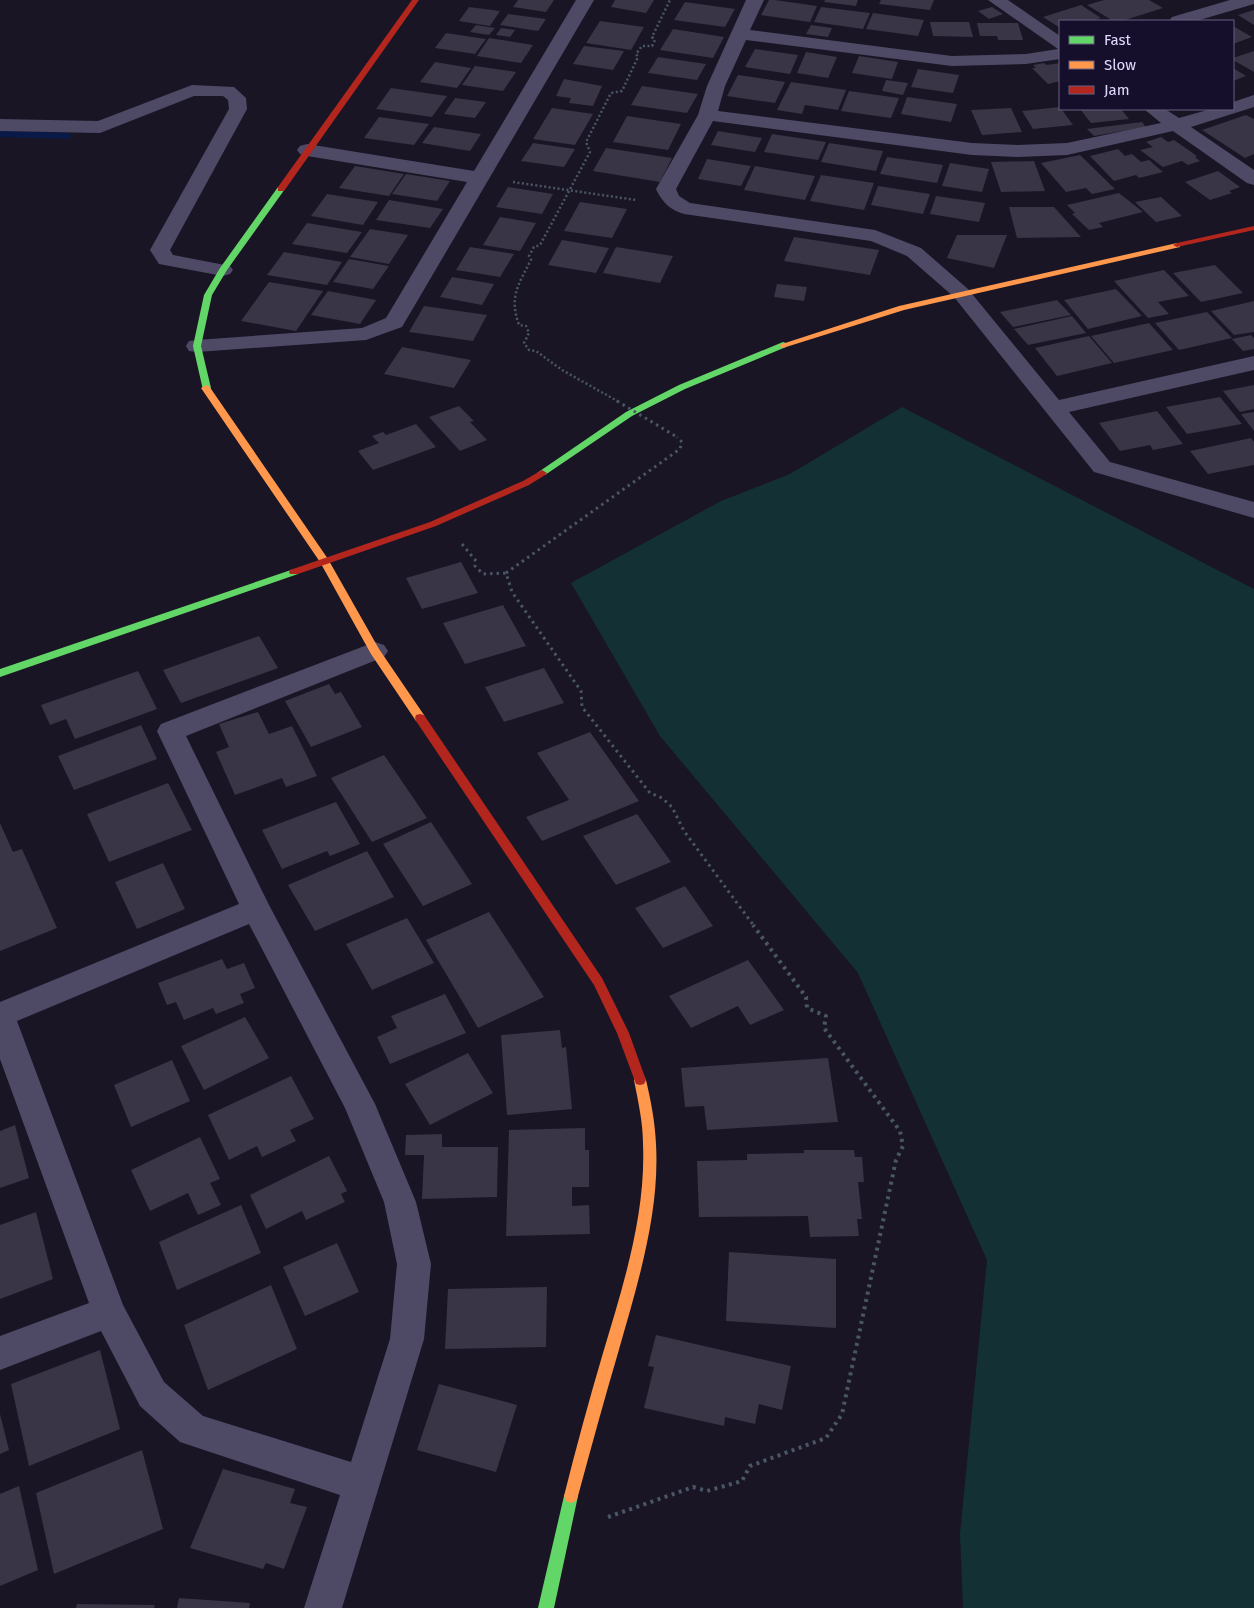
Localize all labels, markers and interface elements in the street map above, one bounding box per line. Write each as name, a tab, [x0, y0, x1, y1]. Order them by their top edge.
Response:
legend	[1059, 20, 1234, 110]
text: Fast	[1104, 31, 1131, 49]
text: Slow	[1104, 56, 1136, 74]
text: Jam	[1104, 81, 1130, 99]

